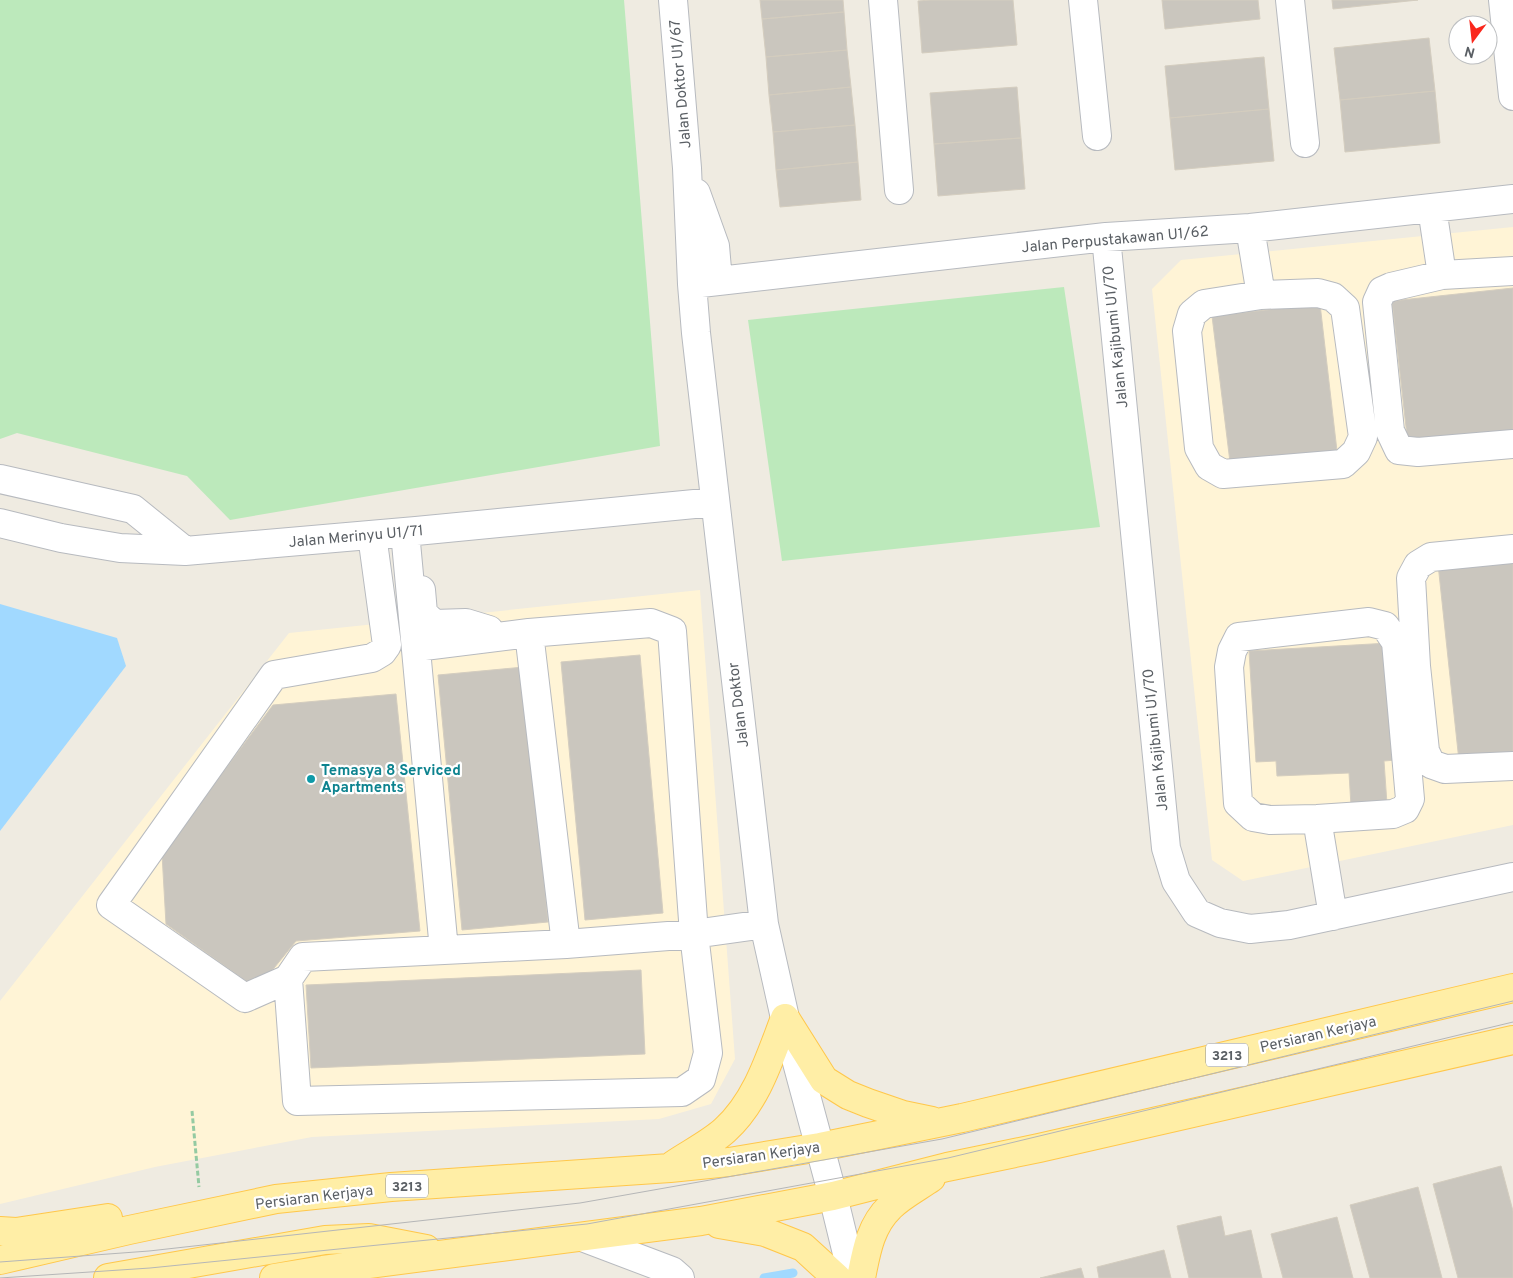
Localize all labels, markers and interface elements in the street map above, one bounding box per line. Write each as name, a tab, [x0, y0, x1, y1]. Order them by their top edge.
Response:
north arrow	[1448, 15, 1498, 65]
street label: Jalan Doktor U1/67	[666, 18, 697, 149]
text: N	[1463, 42, 1477, 61]
street label: Jalan Perpustakawan U1/62	[1021, 223, 1210, 258]
street label: Jalan Kajibumi U1/70	[1100, 265, 1133, 409]
street label: Jalan Merinyu U1/71	[288, 522, 424, 553]
street label: Jalan Doktor	[725, 661, 754, 749]
street label: Jalan Kajibumi U1/70	[1140, 668, 1173, 812]
place label: Temasya 8 Serviced Apartments	[321, 762, 461, 798]
marker: Temasya 8 Serviced Apartments	[305, 773, 317, 785]
street label: Persiaran Kerjaya	[1258, 1013, 1378, 1058]
road number: 3213	[1206, 1044, 1248, 1066]
street label: Persiaran Kerjaya	[701, 1139, 821, 1174]
road number: 3213	[386, 1174, 428, 1198]
street label: Persiaran Kerjaya	[254, 1182, 374, 1215]

